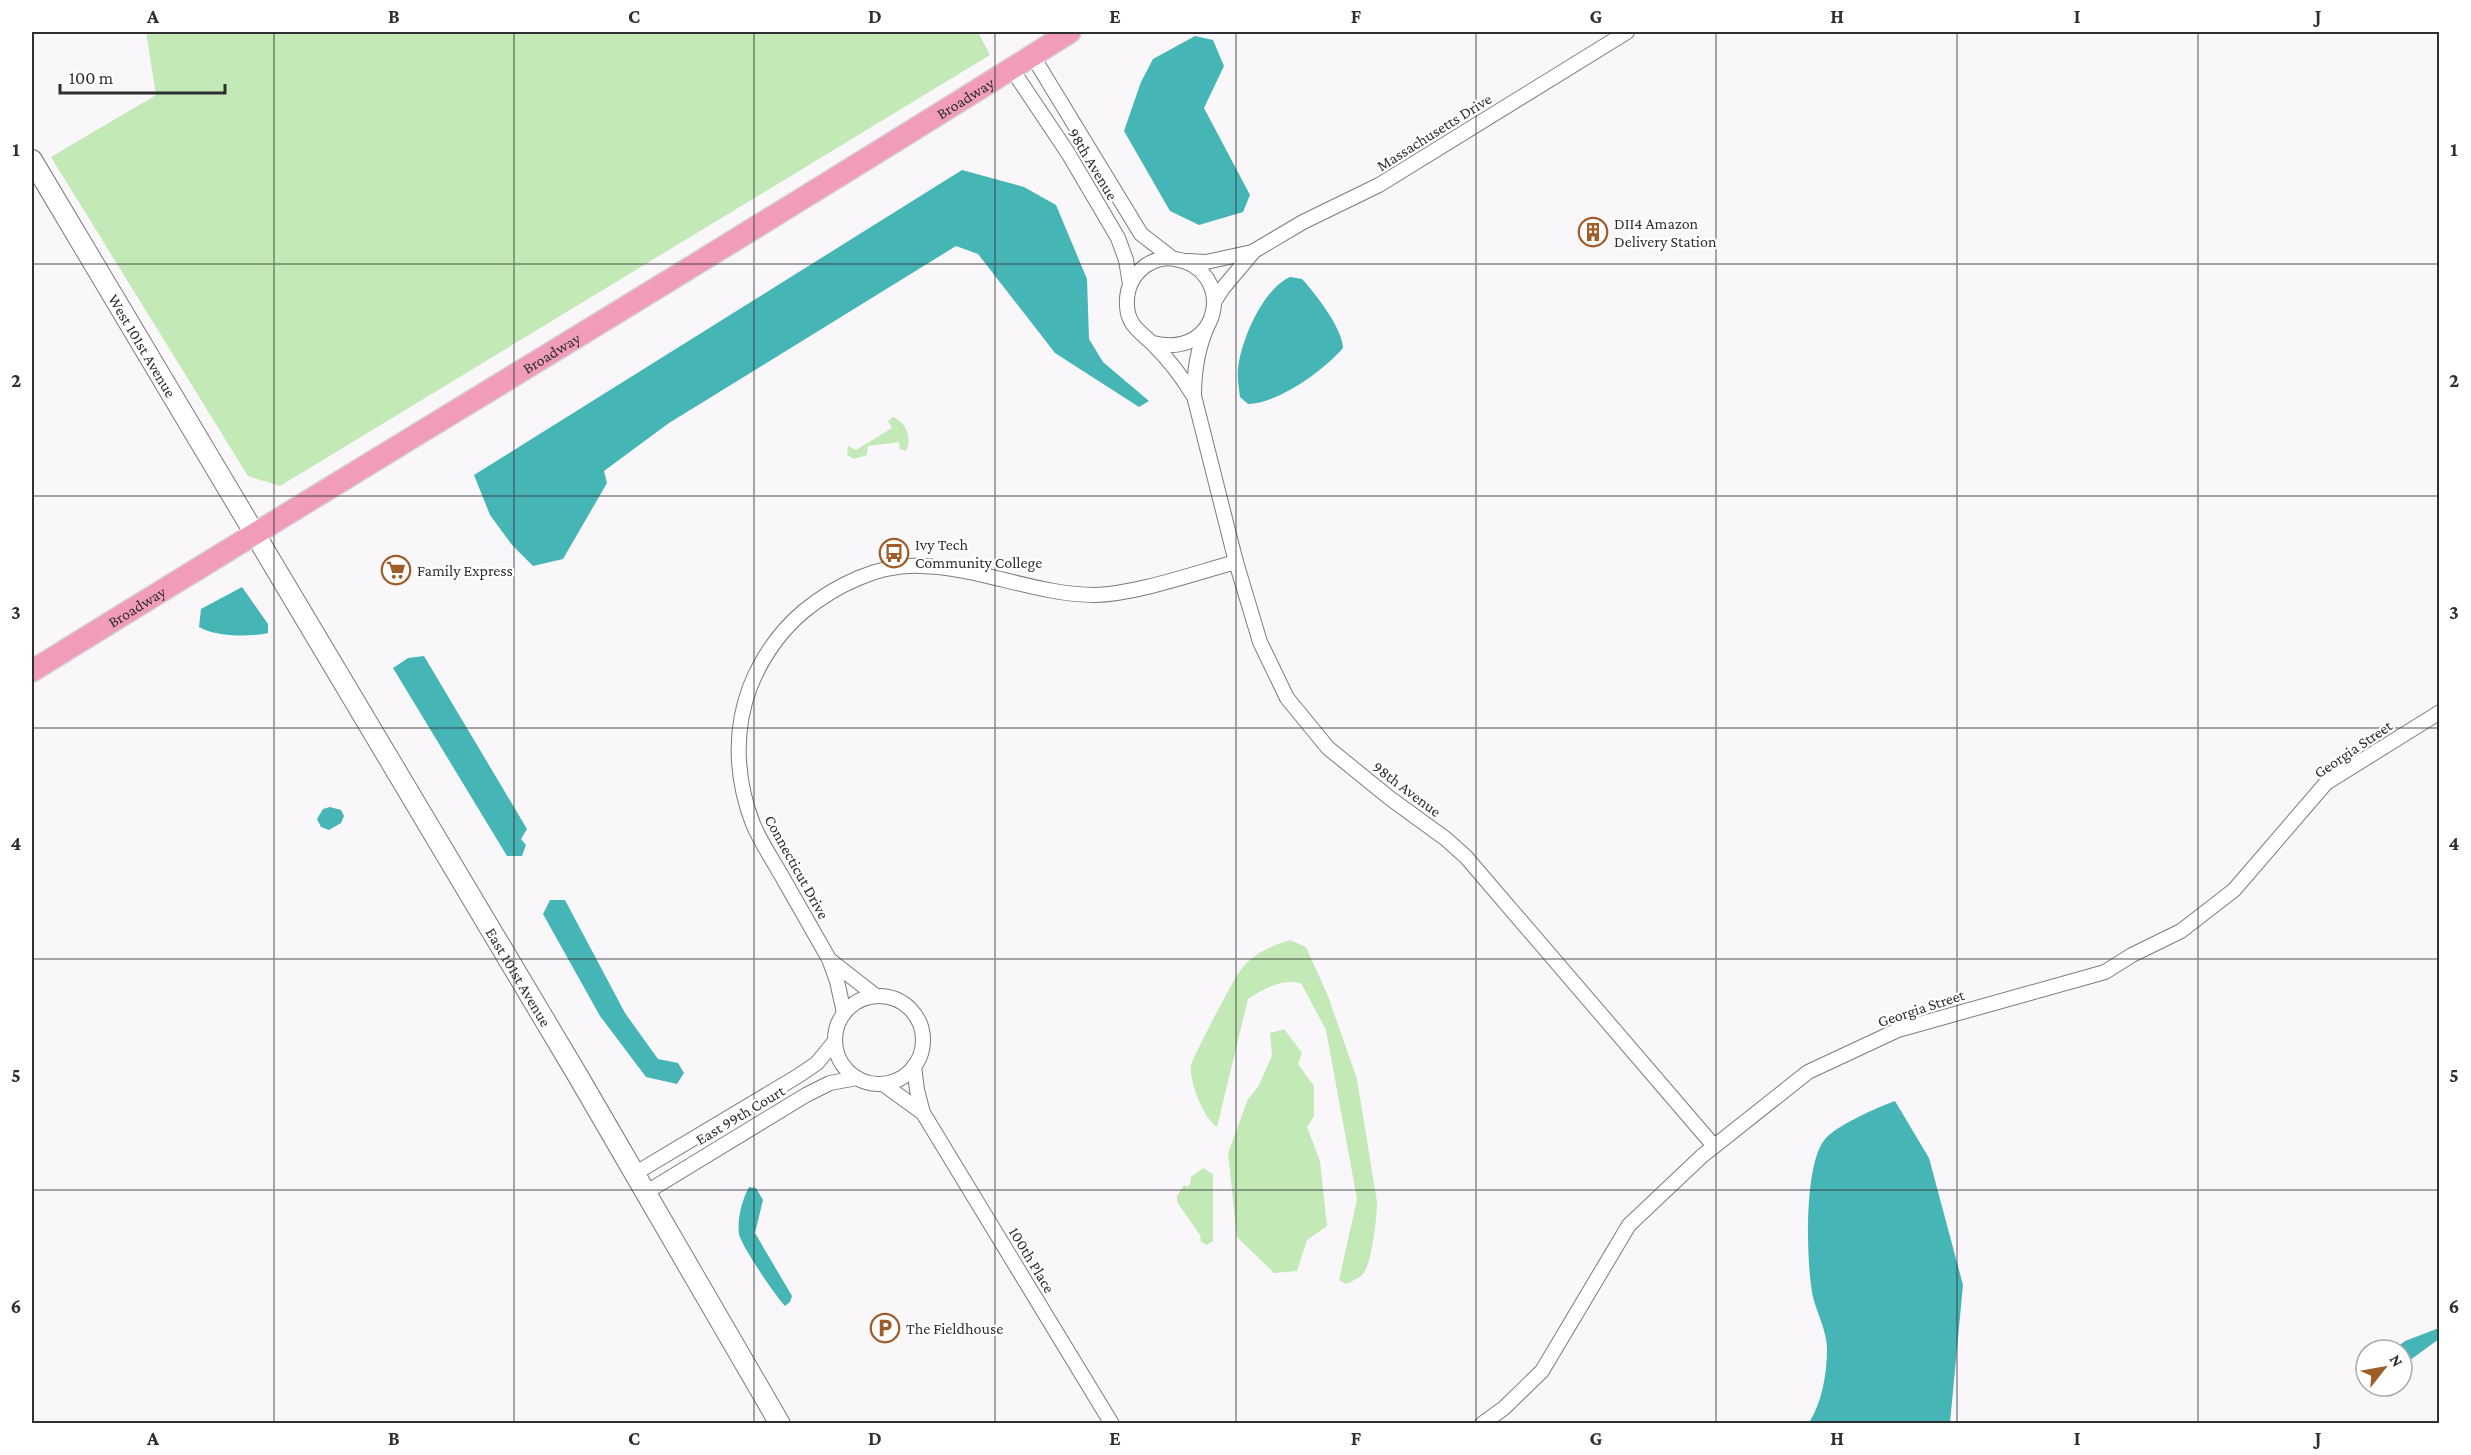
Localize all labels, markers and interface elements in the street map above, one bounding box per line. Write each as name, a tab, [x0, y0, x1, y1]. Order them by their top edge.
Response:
text: A	[146, 5, 160, 27]
text: B	[388, 5, 400, 27]
text: C	[628, 5, 640, 27]
text: D	[868, 5, 882, 27]
text: E	[1109, 5, 1121, 27]
text: F	[1351, 5, 1362, 27]
text: G	[1590, 5, 1603, 27]
text: H	[1830, 5, 1844, 27]
text: I	[2074, 5, 2081, 27]
text: J	[2313, 5, 2322, 27]
scale bar	[60, 57, 225, 95]
text: 100 m	[69, 68, 114, 88]
street label: Broadway	[933, 73, 998, 122]
street label: Massachusetts Drive	[1373, 90, 1495, 174]
street label: 98th Avenue	[1065, 125, 1121, 203]
text: 1	[12, 138, 20, 160]
text: 1	[2450, 138, 2458, 160]
place label: DII4 Amazon Delivery Station	[1614, 215, 1717, 251]
building icon: DII4 Amazon Delivery Station	[1577, 216, 1609, 248]
street label: West 101st Avenue	[105, 291, 180, 400]
street label: Broadway	[519, 328, 584, 377]
text: 2	[11, 369, 21, 391]
text: 2	[2449, 369, 2459, 391]
place label: Ivy Tech Community College	[915, 536, 1042, 572]
bus stop icon: Ivy Tech Community College	[878, 537, 910, 569]
supermarket icon: Family Express	[380, 554, 412, 586]
place label: Family Express	[417, 562, 513, 580]
street label: Broadway	[105, 582, 169, 630]
text: 3	[11, 601, 21, 623]
text: 3	[2449, 601, 2459, 623]
street label: Georgia Street	[2311, 716, 2396, 782]
street label: 98th Avenue	[1370, 758, 1444, 820]
street label: Connecticut Drive	[761, 812, 833, 922]
text: 4	[11, 832, 22, 854]
text: 4	[2449, 832, 2460, 854]
street label: East 101st Avenue	[483, 924, 555, 1029]
street label: Georgia Street	[1875, 986, 1968, 1031]
text: 5	[11, 1064, 21, 1086]
text: 5	[2449, 1064, 2459, 1086]
street label: East 99th Court	[693, 1081, 788, 1148]
street label: 100th Place	[1006, 1224, 1058, 1296]
text: 6	[11, 1295, 21, 1317]
text: 6	[2449, 1295, 2459, 1317]
parking icon: The Fieldhouse	[869, 1312, 901, 1344]
place label: The Fieldhouse	[906, 1320, 1003, 1337]
north arrow	[2354, 1338, 2414, 1398]
text: N	[2386, 1351, 2407, 1370]
text: A	[146, 1427, 160, 1449]
text: B	[388, 1427, 400, 1449]
text: C	[628, 1427, 640, 1449]
text: D	[868, 1427, 882, 1449]
text: E	[1109, 1427, 1121, 1449]
text: F	[1351, 1427, 1362, 1449]
text: G	[1590, 1427, 1603, 1449]
text: H	[1830, 1427, 1844, 1449]
text: I	[2074, 1427, 2081, 1449]
text: J	[2313, 1427, 2322, 1449]

